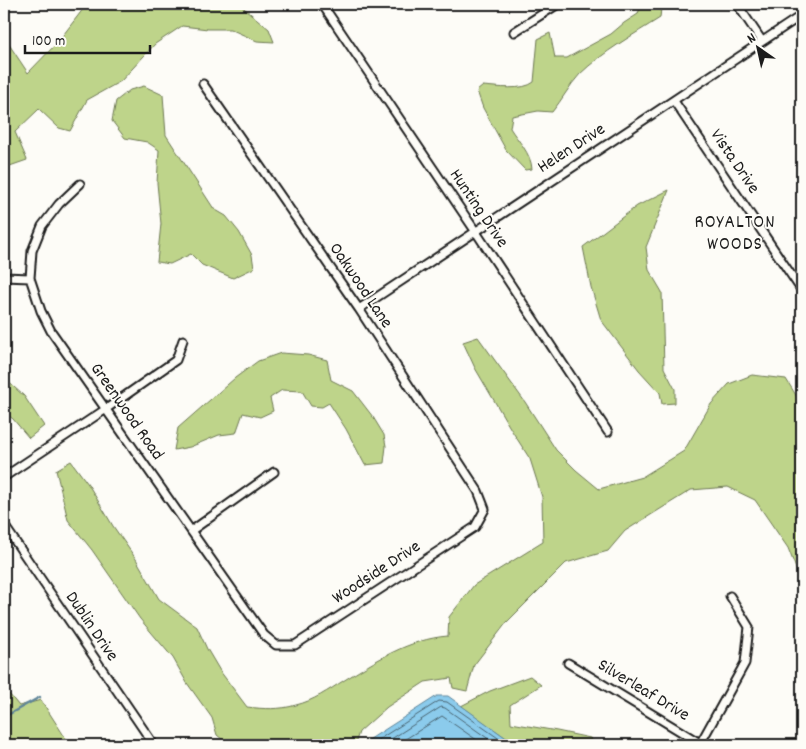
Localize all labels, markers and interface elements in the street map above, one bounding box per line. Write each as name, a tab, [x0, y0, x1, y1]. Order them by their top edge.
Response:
scale bar	[25, 22, 150, 54]
north arrow	[734, 22, 784, 72]
text: N	[743, 29, 760, 49]
text: 100 m	[32, 31, 65, 53]
street label: Helen Drive	[533, 118, 611, 180]
street label: Vista Drive	[703, 125, 765, 199]
street label: Hunting Drive	[442, 165, 514, 253]
district label: ROYALTON WOODS	[694, 210, 776, 259]
street label: Oakwood Lane	[322, 238, 398, 334]
street label: Greenwood Road	[83, 358, 169, 466]
street label: Woodside Drive	[328, 535, 426, 611]
street label: Dublin Drive	[58, 587, 124, 667]
street label: Silverleaf Drive	[592, 654, 694, 728]

